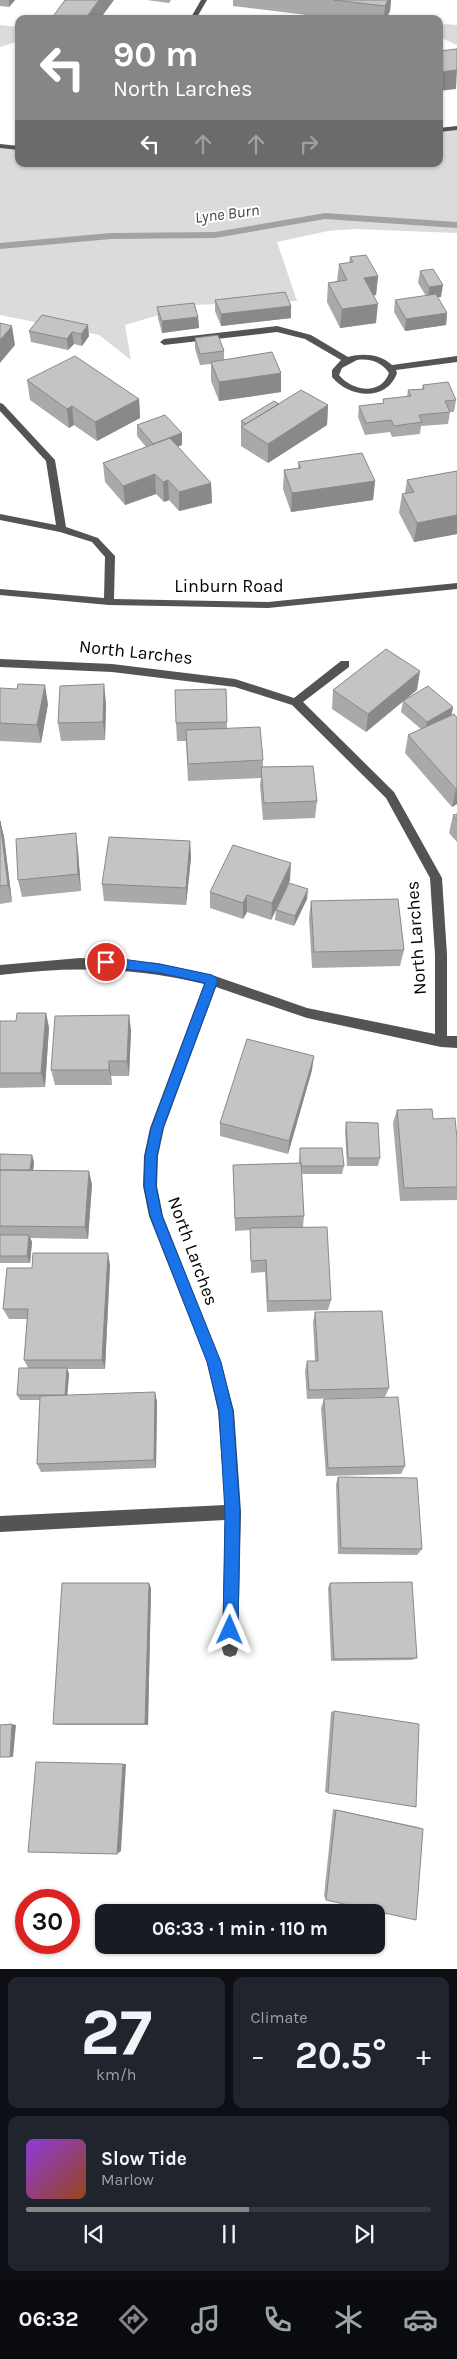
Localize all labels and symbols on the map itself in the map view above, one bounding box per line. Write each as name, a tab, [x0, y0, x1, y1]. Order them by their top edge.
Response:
water label: Lyne Burn	[194, 200, 260, 227]
street label: Linburn Road	[174, 575, 284, 597]
street label: North Larches	[78, 635, 194, 669]
street label: North Larches	[401, 880, 431, 996]
pin	[85, 941, 127, 983]
street label: North Larches	[163, 1194, 223, 1308]
position arrow	[203, 1603, 255, 1655]
speed limit sign: 30	[15, 1889, 80, 1954]

